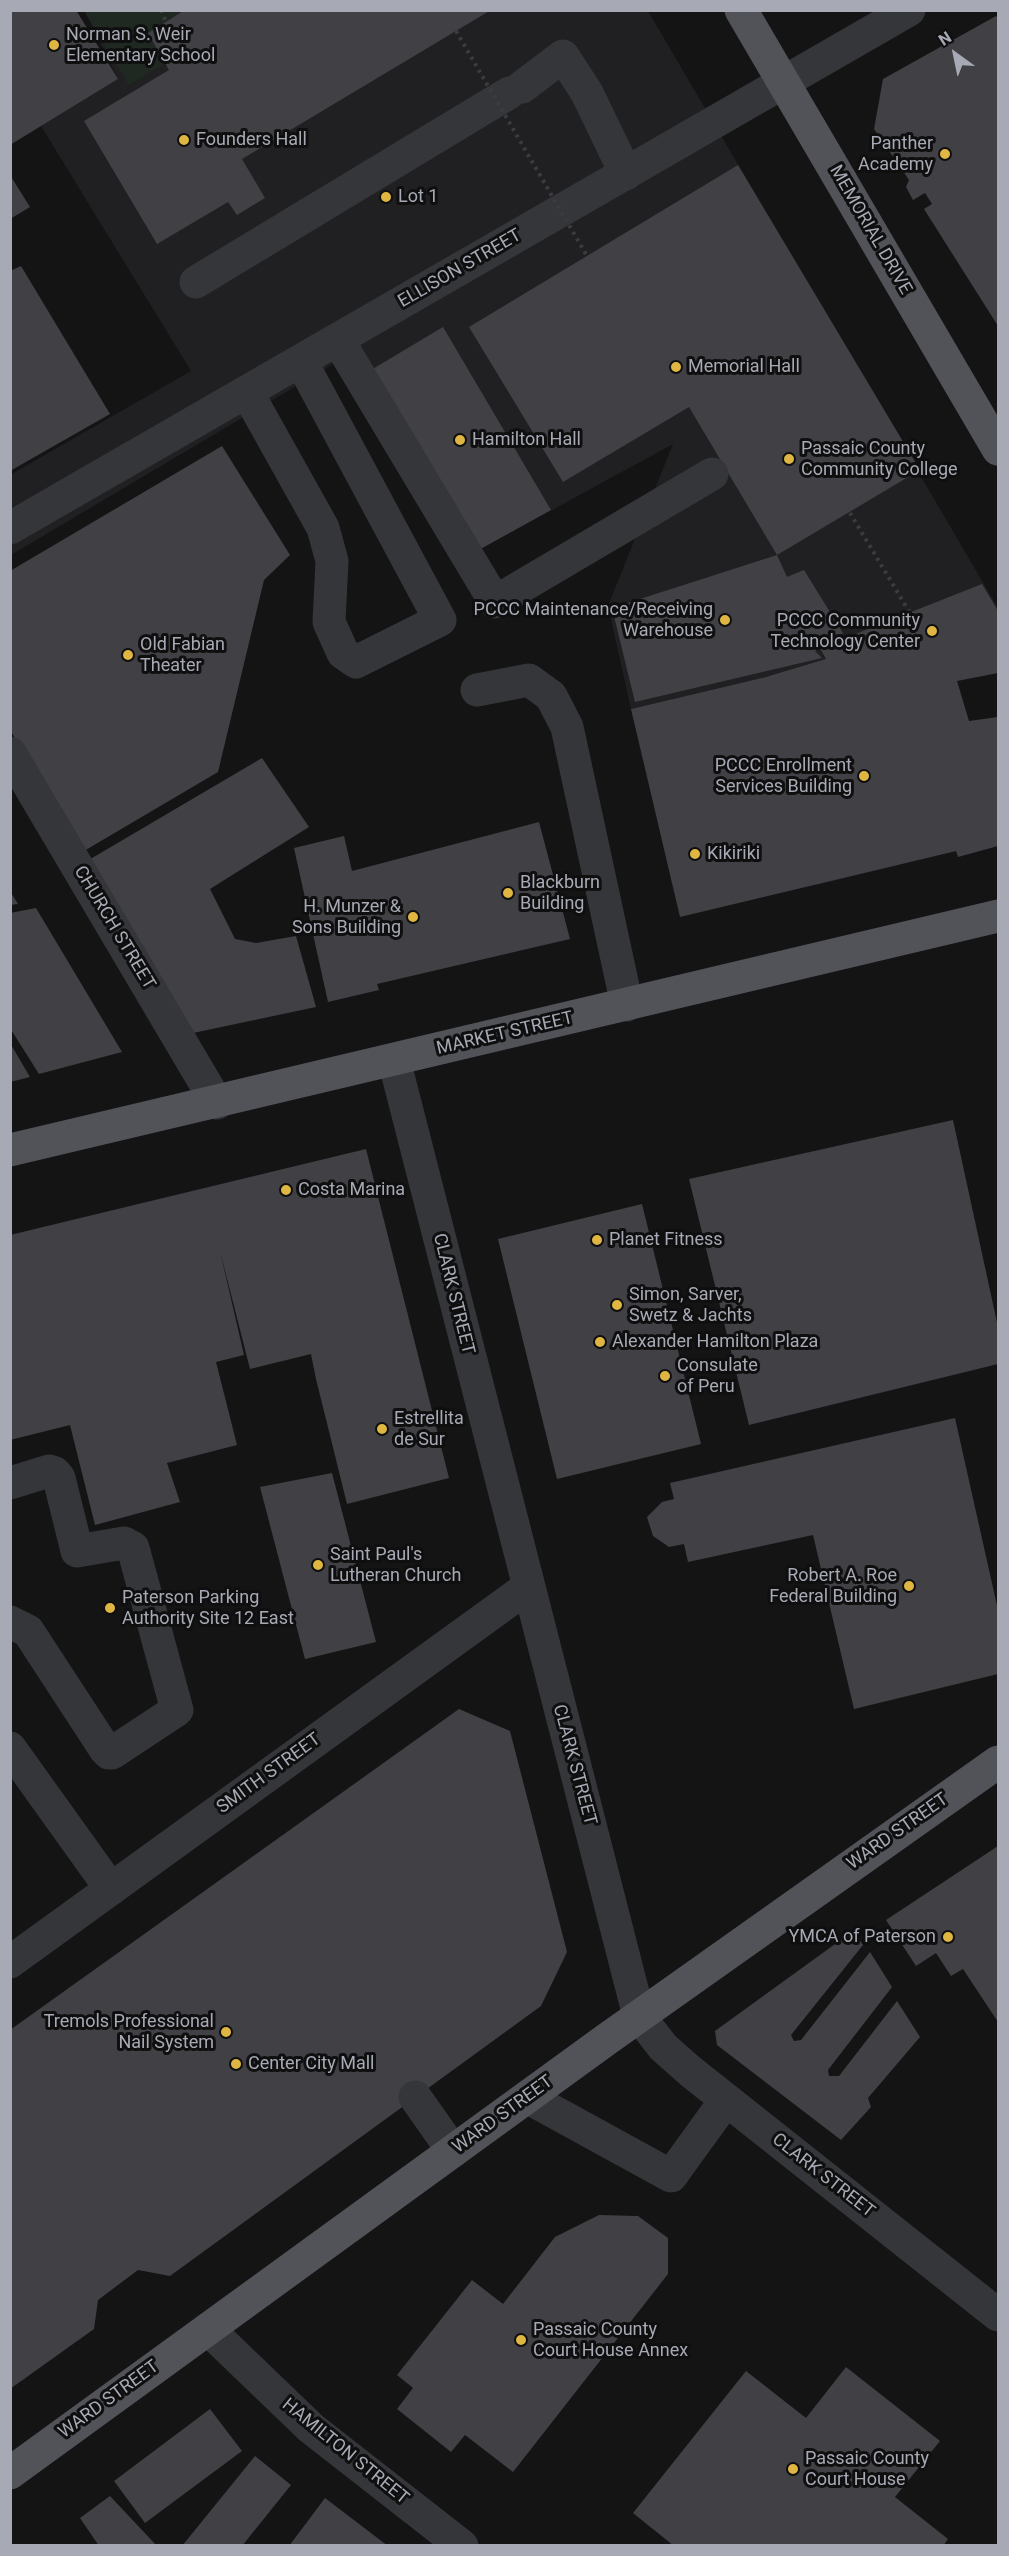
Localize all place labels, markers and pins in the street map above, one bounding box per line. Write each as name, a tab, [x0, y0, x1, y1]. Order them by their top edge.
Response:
place label: Norman S. Weir Elementary School	[66, 24, 215, 66]
marker: Norman S. Weir Elementary School	[47, 38, 61, 52]
place label: Founders Hall	[196, 129, 307, 151]
marker: Founders Hall	[177, 133, 191, 147]
place label: Panther Academy	[858, 133, 933, 176]
marker: Panther Academy	[938, 147, 952, 161]
place label: Lot 1	[398, 186, 438, 208]
marker: Lot 1	[379, 190, 393, 204]
place label: Memorial Hall	[688, 356, 800, 378]
marker: Memorial Hall	[669, 360, 683, 374]
place label: Hamilton Hall	[472, 429, 581, 451]
marker: Hamilton Hall	[453, 433, 467, 447]
place label: Passaic County Community College	[801, 438, 958, 480]
marker: Passaic County Community College	[782, 452, 796, 466]
place label: PCCC Maintenance/Receiving Warehouse	[474, 599, 713, 642]
place label: PCCC Community Technology Center	[771, 610, 920, 652]
marker: PCCC Maintenance/Receiving Warehouse	[718, 613, 732, 627]
marker: PCCC Community Technology Center	[925, 624, 939, 638]
place label: Old Fabian Theater	[140, 634, 225, 676]
marker: Old Fabian Theater	[121, 648, 135, 662]
place label: PCCC Enrollment Services Building	[715, 755, 852, 798]
marker: PCCC Enrollment Services Building	[857, 769, 871, 783]
place label: Kikiriki	[707, 843, 760, 865]
marker: Kikiriki	[688, 847, 702, 861]
place label: Blackburn Building	[520, 872, 600, 914]
marker: Blackburn Building	[501, 886, 515, 900]
place label: H. Munzer & Sons Building	[292, 896, 401, 938]
marker: H. Munzer & Sons Building	[406, 910, 420, 924]
place label: Costa Marina	[298, 1179, 405, 1201]
marker: Costa Marina	[279, 1183, 293, 1197]
place label: Planet Fitness	[609, 1229, 723, 1251]
marker: Planet Fitness	[590, 1233, 604, 1247]
place label: Simon, Sarver, Swetz & Jachts	[629, 1284, 752, 1326]
marker: Simon, Sarver, Swetz & Jachts	[610, 1298, 624, 1312]
place label: Alexander Hamilton Plaza	[612, 1331, 818, 1353]
marker: Alexander Hamilton Plaza	[593, 1335, 607, 1349]
place label: Consulate of Peru	[677, 1355, 758, 1398]
marker: Consulate of Peru	[658, 1369, 672, 1383]
place label: Estrellita de Sur	[394, 1408, 464, 1450]
marker: Estrellita de Sur	[375, 1422, 389, 1436]
place label: Saint Paul's Lutheran Church	[330, 1544, 461, 1586]
marker: Saint Paul's Lutheran Church	[311, 1558, 325, 1572]
place label: Robert A. Roe Federal Building	[769, 1565, 897, 1608]
marker: Robert A. Roe Federal Building	[902, 1579, 916, 1593]
place label: Paterson Parking Authority Site 12 East	[122, 1587, 294, 1630]
marker: Paterson Parking Authority Site 12 East	[103, 1601, 117, 1615]
place label: YMCA of Paterson	[788, 1926, 936, 1948]
marker: YMCA of Paterson	[941, 1930, 955, 1944]
place label: Tremols Professional Nail System	[44, 2011, 214, 2054]
marker: Tremols Professional Nail System	[219, 2025, 233, 2039]
place label: Center City Mall	[248, 2053, 374, 2075]
marker: Center City Mall	[229, 2057, 243, 2071]
place label: Passaic County Court House Annex	[533, 2319, 688, 2362]
marker: Passaic County Court House Annex	[514, 2333, 528, 2347]
place label: Passaic County Court House	[805, 2448, 929, 2490]
marker: Passaic County Court House	[786, 2462, 800, 2476]

